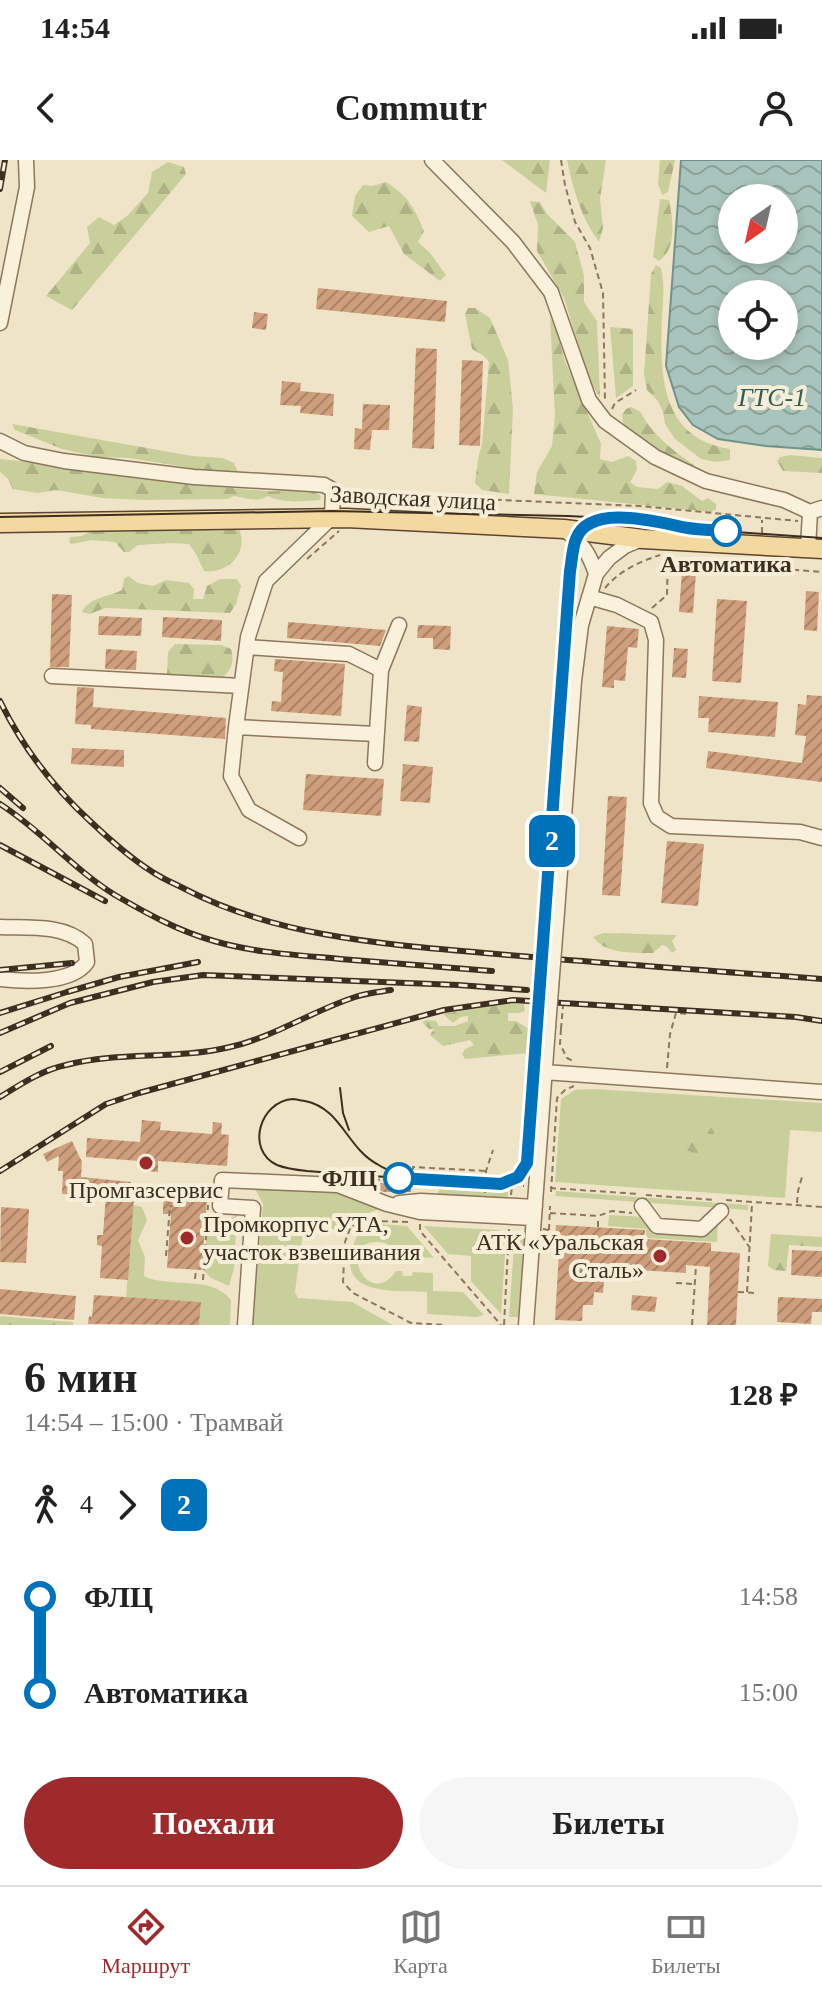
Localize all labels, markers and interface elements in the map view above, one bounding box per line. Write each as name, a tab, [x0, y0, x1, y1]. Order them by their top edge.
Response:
text: 14:54	[40, 11, 110, 44]
icon: back	[24, 86, 68, 130]
icon: person	[754, 86, 798, 130]
text: Commutr	[335, 88, 487, 128]
north arrow	[718, 184, 798, 264]
map controls	[718, 184, 798, 360]
button: locate	[718, 280, 798, 360]
water label: ГТС-1	[737, 383, 806, 412]
street label: Заводская улица	[329, 481, 497, 515]
marker: Автоматика	[711, 516, 741, 546]
place label: Автоматика	[660, 551, 792, 577]
line badge: 2	[526, 815, 578, 867]
text: 2	[545, 825, 559, 856]
marker: Промгазсервис	[137, 1154, 155, 1172]
marker: ФЛЦ	[384, 1163, 414, 1193]
place label: ФЛЦ	[322, 1165, 377, 1191]
place label: Промгазсервис	[69, 1177, 223, 1203]
place label: Промкорпус УТА, участок взвешивания	[203, 1211, 421, 1265]
marker: Промкорпус УТА, участок взвешивания	[178, 1229, 196, 1247]
place label: АТК «Уральская Сталь»	[476, 1229, 644, 1283]
marker: АТК «Уральская Сталь»	[651, 1247, 669, 1265]
text: 6 мин	[24, 1353, 138, 1402]
text: 128 ₽	[728, 1378, 798, 1411]
text: 14:54 – 15:00 · Трамвай	[24, 1408, 283, 1437]
icon: walk	[24, 1483, 68, 1527]
icon: forward	[105, 1483, 149, 1527]
text: 2	[177, 1489, 191, 1520]
text: 4	[80, 1490, 93, 1519]
text: ФЛЦ	[84, 1580, 153, 1613]
text: 14:58	[739, 1582, 798, 1611]
text: Автоматика	[84, 1676, 248, 1709]
text: 15:00	[739, 1678, 798, 1707]
button: Поехали	[24, 1777, 403, 1869]
button: Билеты	[419, 1777, 798, 1869]
tab: Маршрут	[102, 1905, 190, 1979]
tab: Карта	[393, 1905, 448, 1979]
tab: Билеты	[651, 1905, 720, 1979]

